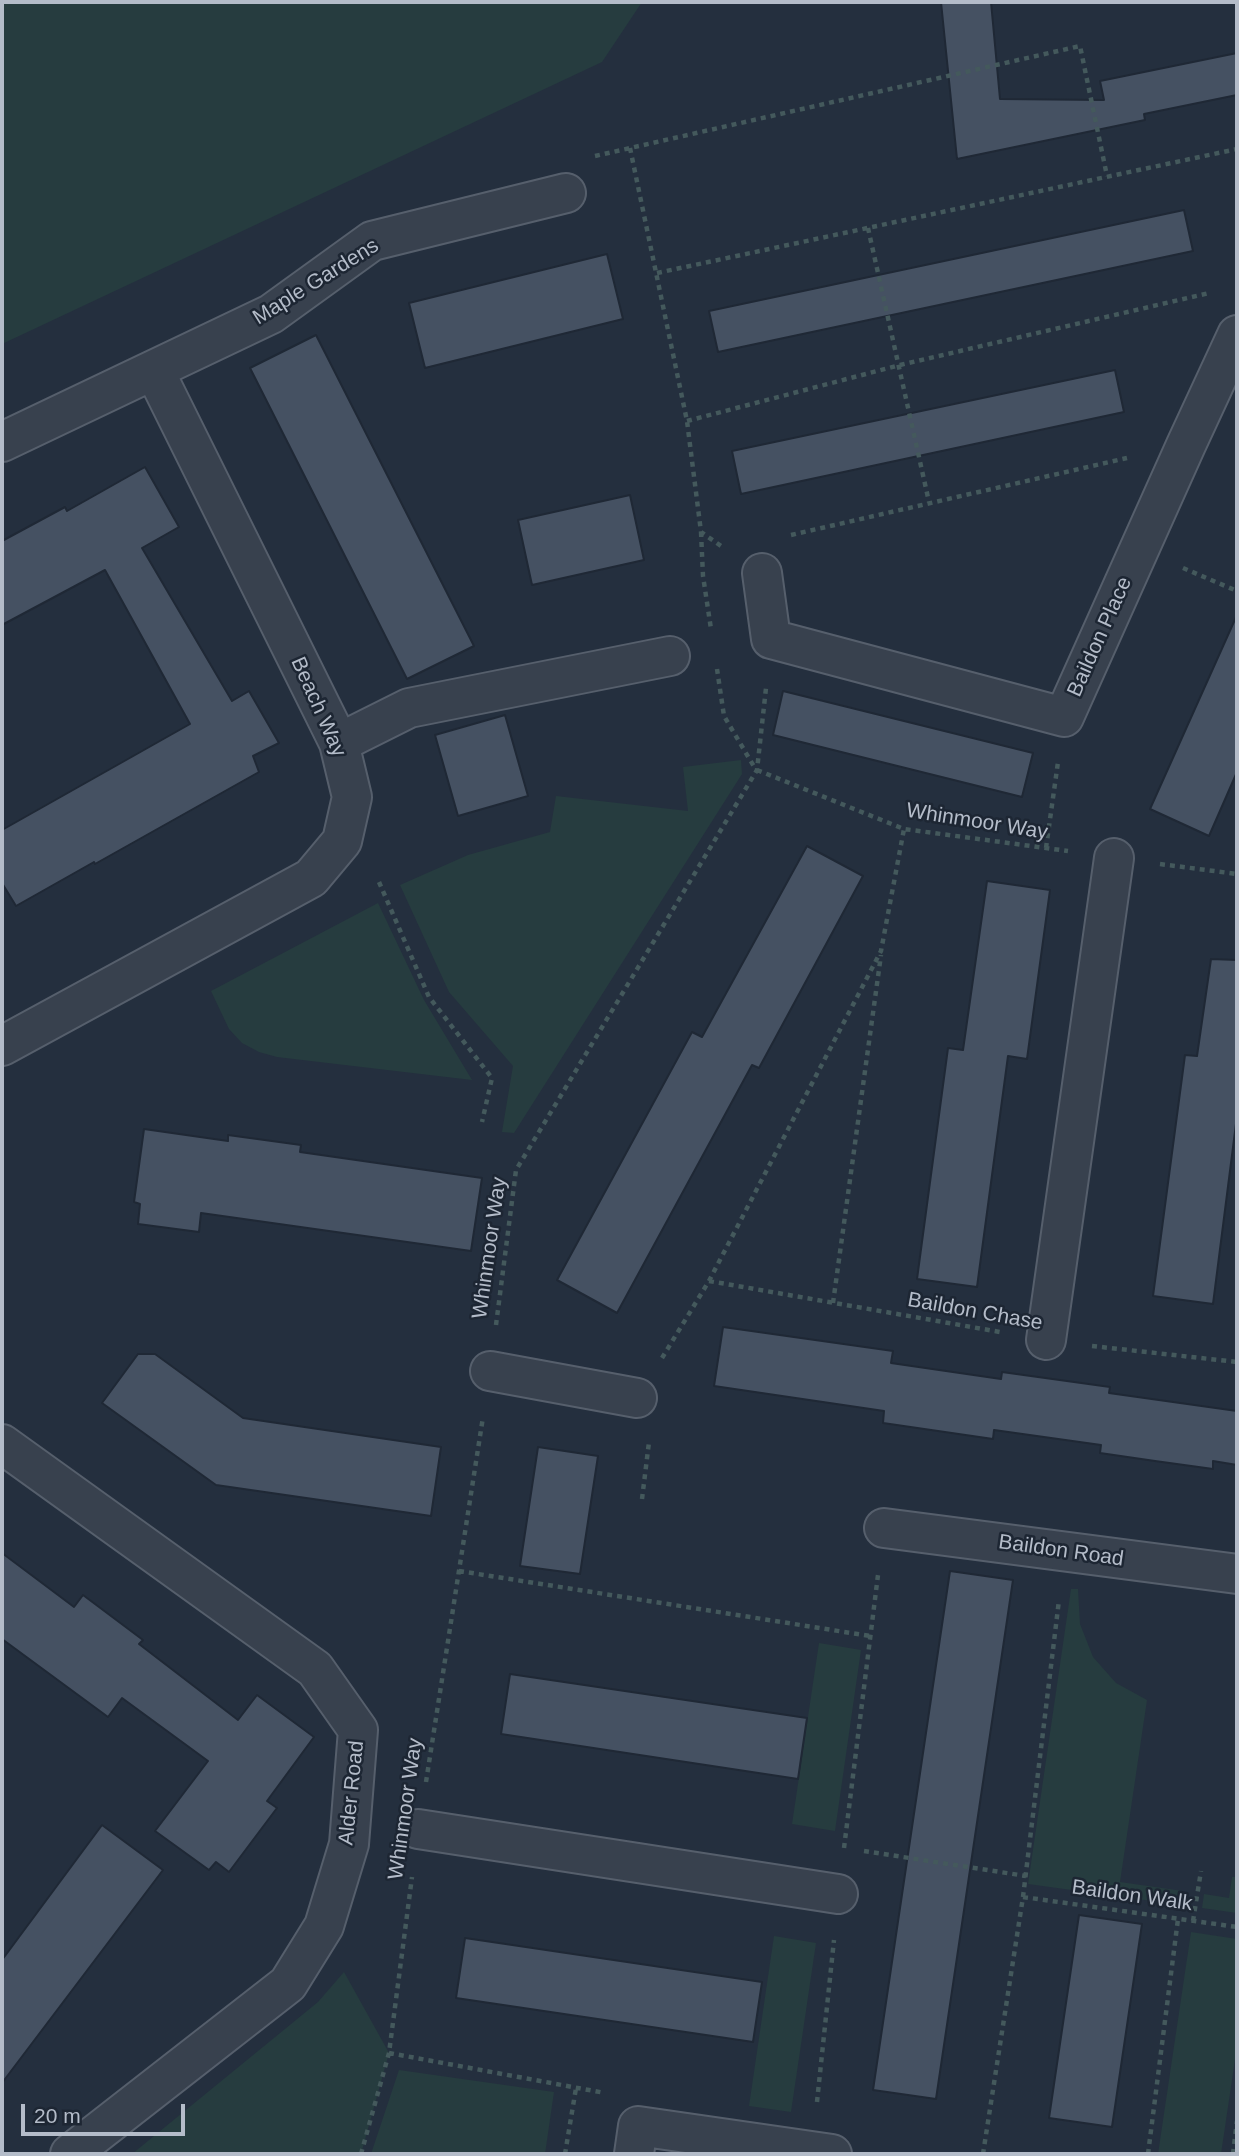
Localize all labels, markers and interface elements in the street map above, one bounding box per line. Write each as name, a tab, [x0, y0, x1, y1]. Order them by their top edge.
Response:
street label: Maple Gardens	[248, 233, 384, 331]
street label: Baildon Place	[1062, 573, 1138, 701]
street label: Beach Way	[285, 653, 351, 761]
street label: Whinmoor Way	[905, 798, 1049, 846]
street label: Whinmoor Way	[468, 1176, 512, 1320]
street label: Baildon Chase	[906, 1288, 1044, 1336]
street label: Baildon Road	[997, 1530, 1125, 1572]
street label: Whinmoor Way	[384, 1737, 428, 1881]
street label: Alder Road	[334, 1739, 370, 1847]
street label: Baildon Walk	[1070, 1875, 1194, 1917]
scale bar	[24, 2090, 189, 2134]
text: 20 m	[34, 2104, 81, 2127]

